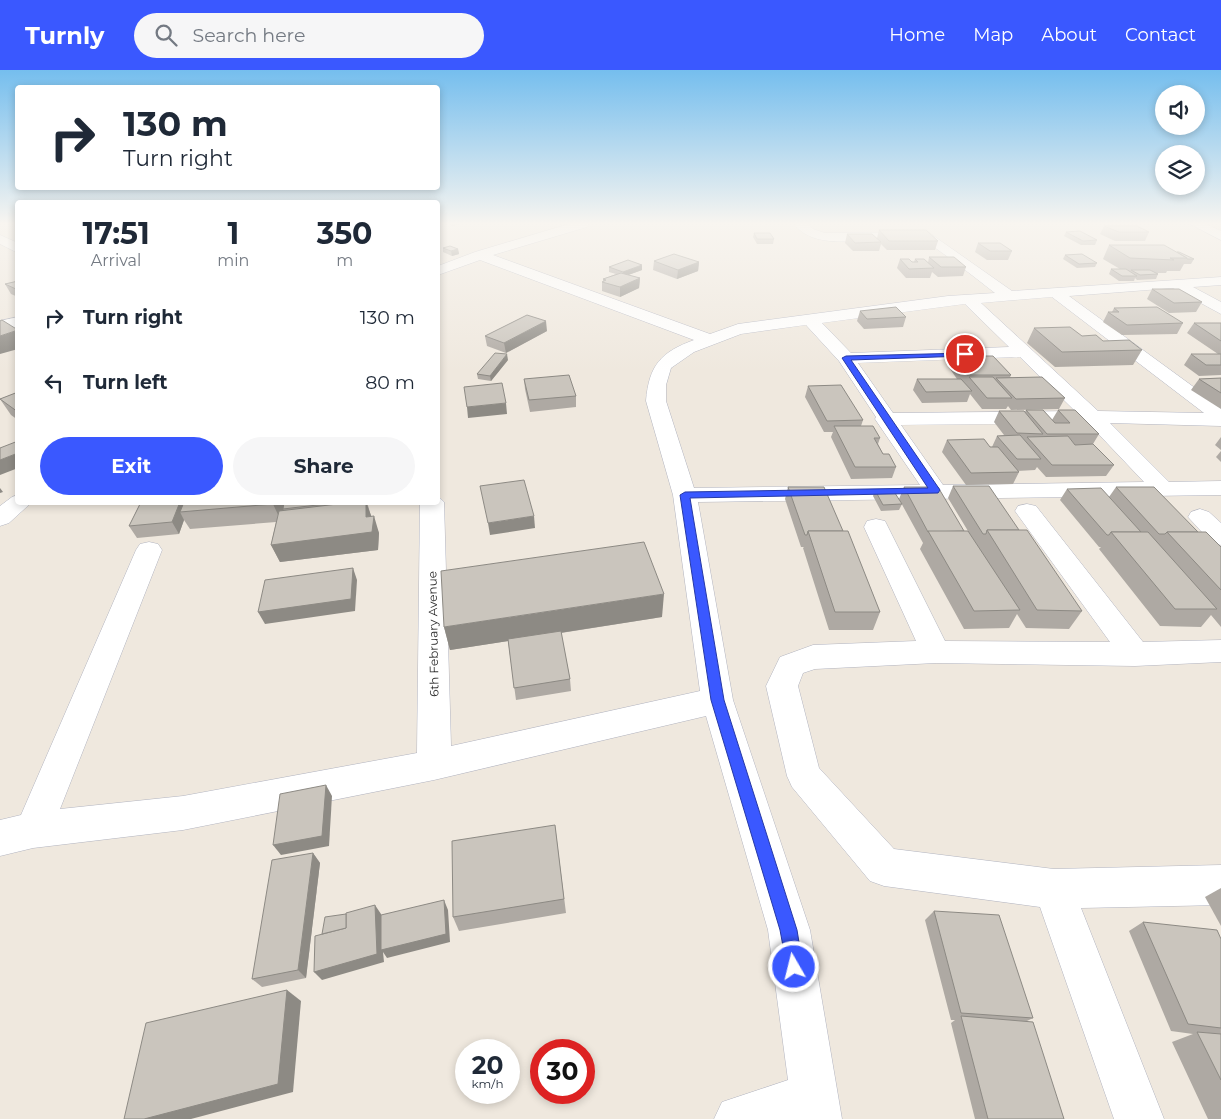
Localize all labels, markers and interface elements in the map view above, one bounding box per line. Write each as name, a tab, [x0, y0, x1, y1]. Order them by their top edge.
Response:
search box	[134, 13, 484, 58]
text: Turnly	[25, 21, 104, 50]
icon: search	[152, 21, 180, 49]
text: Search here	[192, 24, 305, 47]
text: Home	[889, 24, 945, 46]
text: Map	[973, 24, 1013, 46]
text: About	[1041, 24, 1097, 46]
text: Contact	[1125, 24, 1196, 46]
map controls	[1155, 85, 1205, 195]
button: sound	[1155, 85, 1205, 135]
text: 130 m	[123, 102, 228, 145]
icon: right	[40, 105, 105, 170]
text: Turn right	[123, 145, 233, 172]
button: layers	[1155, 145, 1205, 195]
text: 17:51	[82, 215, 150, 252]
text: 1	[227, 215, 239, 252]
text: 350	[317, 215, 372, 252]
text: Arrival	[91, 251, 141, 270]
text: min	[217, 251, 249, 270]
text: m	[336, 251, 353, 270]
icon: right	[40, 304, 68, 332]
text: Turn right	[83, 306, 183, 329]
text: 130 m	[360, 306, 415, 329]
pin	[944, 333, 986, 375]
icon: arrive	[951, 340, 979, 368]
icon: left	[40, 369, 68, 397]
text: Turn left	[83, 371, 168, 394]
text: 80 m	[365, 371, 415, 394]
button: Exit	[40, 437, 223, 495]
button: Share	[233, 437, 415, 495]
street label: 6th February Avenue	[424, 571, 442, 697]
position arrow	[767, 940, 819, 992]
speed limit sign: 30	[530, 1039, 595, 1104]
text: 20	[472, 1050, 503, 1080]
text: km/h	[471, 1076, 504, 1091]

